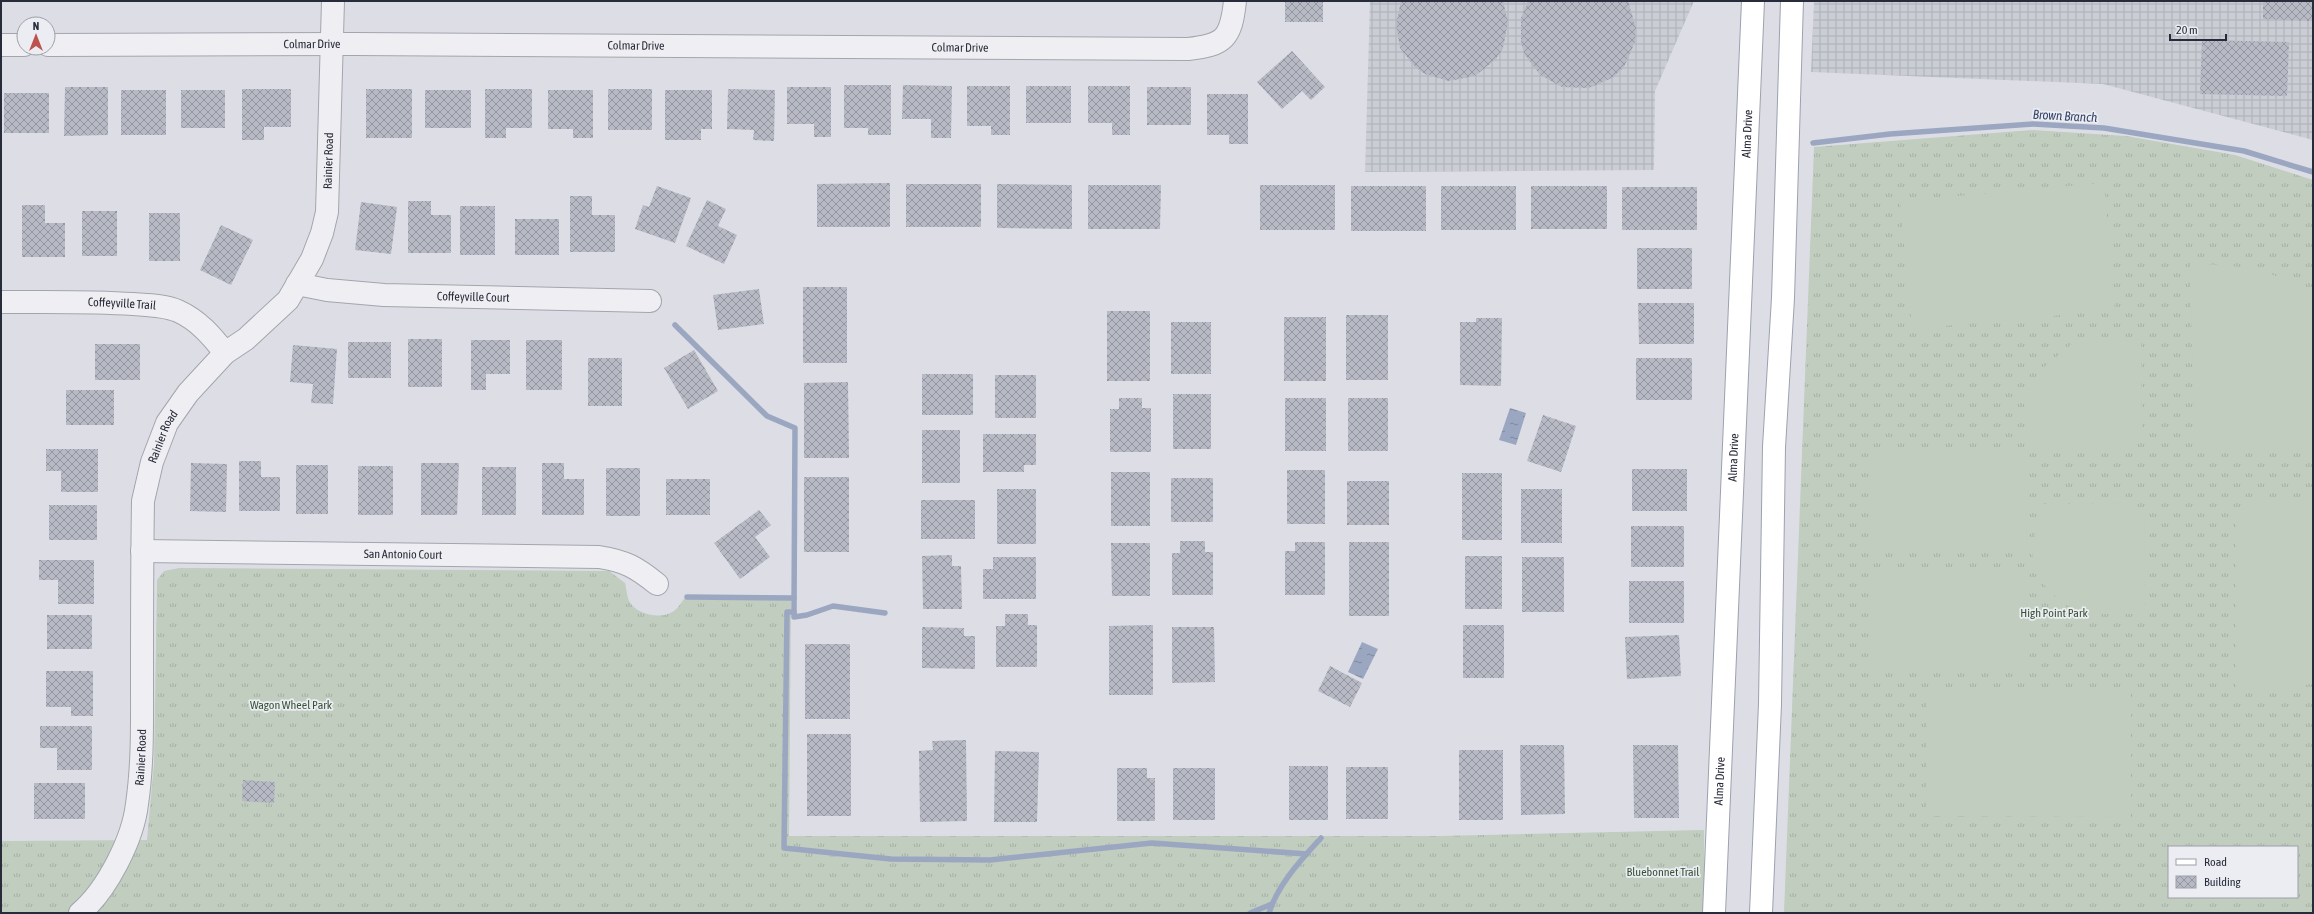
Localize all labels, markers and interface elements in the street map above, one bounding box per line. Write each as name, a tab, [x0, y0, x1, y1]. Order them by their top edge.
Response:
north arrow	[16, 16, 56, 56]
scale bar	[2170, 16, 2226, 42]
text: N	[33, 20, 39, 32]
text: 20 m	[2176, 23, 2198, 37]
street label: Colmar Drive	[283, 37, 341, 51]
street label: Colmar Drive	[607, 39, 665, 53]
street label: Colmar Drive	[931, 40, 989, 55]
water label: Brown Branch	[2032, 107, 2098, 125]
street label: Alma Drive	[1739, 109, 1755, 158]
street label: Rainier Road	[321, 132, 336, 189]
street label: Coffeyville Court	[437, 289, 510, 305]
street label: Coffeyville Trail	[88, 295, 158, 313]
street label: Rainier Road	[145, 407, 181, 465]
street label: Alma Drive	[1725, 433, 1742, 482]
street label: San Antonio Court	[364, 547, 443, 562]
park label: High Point Park	[2020, 606, 2088, 620]
park label: Wagon Wheel Park	[250, 698, 333, 712]
street label: Rainier Road	[132, 729, 149, 786]
street label: Alma Drive	[1712, 757, 1728, 806]
legend	[2168, 846, 2298, 898]
text: Road	[2204, 855, 2227, 869]
park label: Bluebonnet Trail	[1627, 865, 1700, 879]
text: Building	[2204, 875, 2242, 889]

